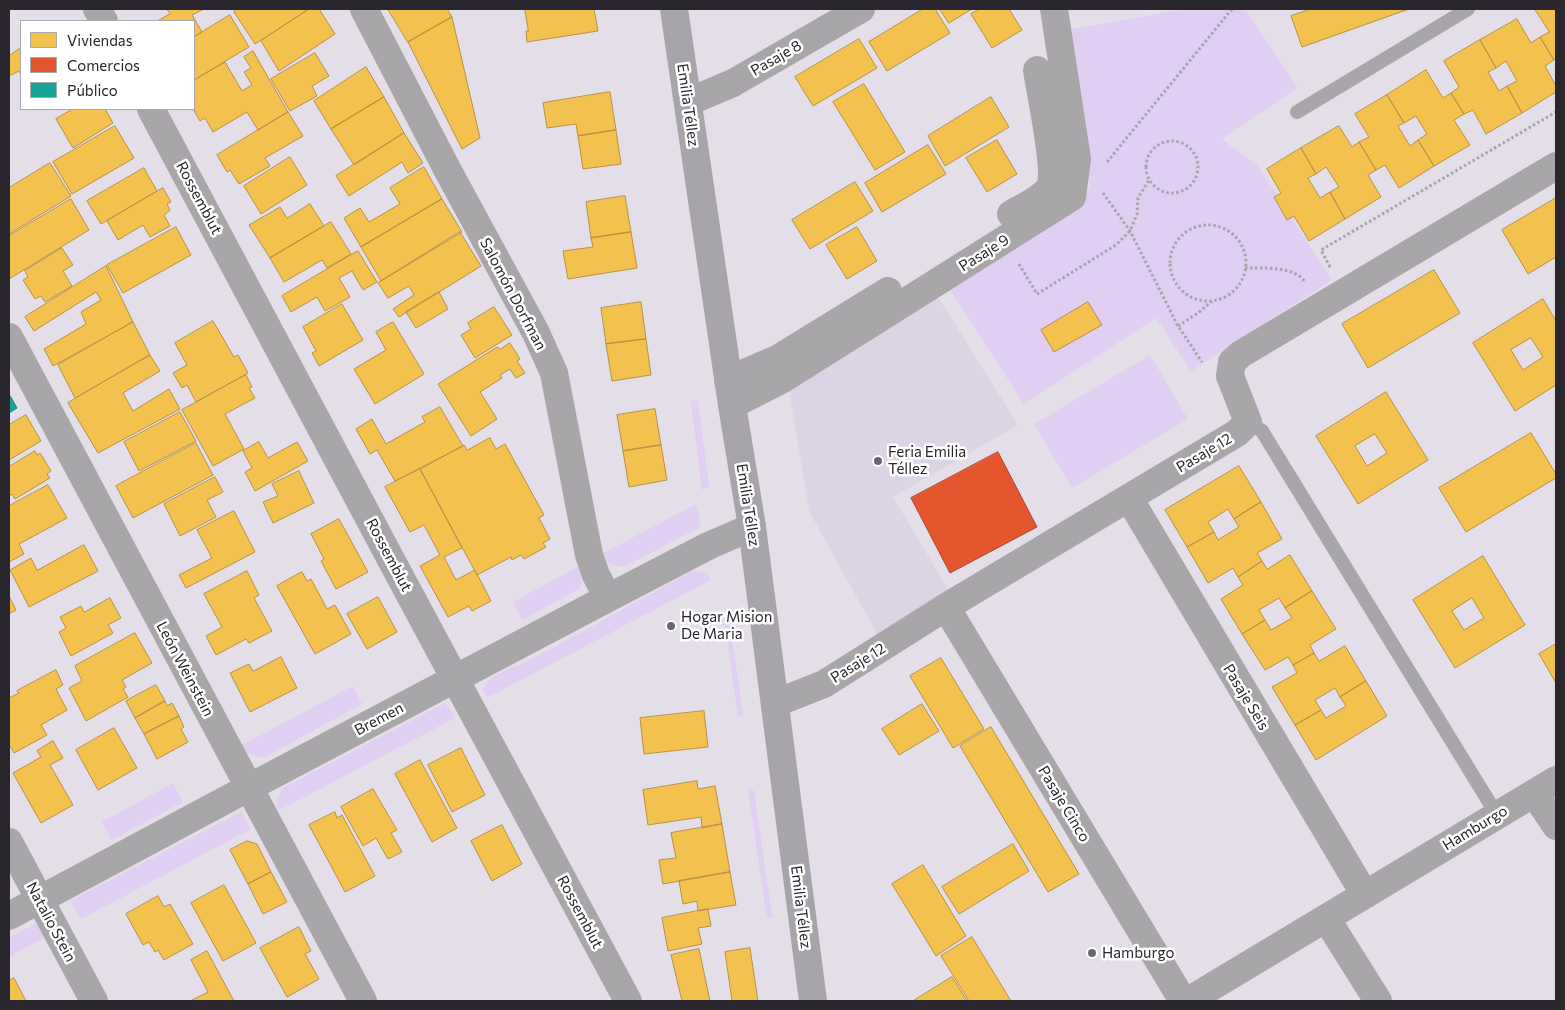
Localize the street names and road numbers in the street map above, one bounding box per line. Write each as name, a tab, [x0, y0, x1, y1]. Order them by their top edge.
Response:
street label: Pasaje 8	[747, 36, 805, 80]
street label: Emilia Téllez	[673, 62, 703, 148]
street label: Rossemblut	[172, 158, 226, 238]
street label: Pasaje 9	[956, 231, 1012, 275]
street label: Salomón Dorfman	[476, 235, 550, 353]
street label: Pasaje 12	[1173, 430, 1235, 476]
street label: Emilia Téllez	[733, 462, 763, 548]
street label: Rossemblut	[362, 515, 416, 595]
street label: León Weinstein	[152, 619, 218, 719]
street label: Pasaje 12	[827, 639, 889, 687]
street label: Pasaje Seis	[1219, 661, 1273, 733]
street label: Bremen	[351, 699, 407, 739]
street label: Pasaje Cinco	[1034, 763, 1094, 845]
street label: Hamburgo	[1439, 802, 1511, 854]
street label: Emilia Téllez	[787, 864, 815, 950]
street label: Rossemblut	[553, 872, 607, 952]
street label: Natalio Stein	[22, 879, 80, 965]

